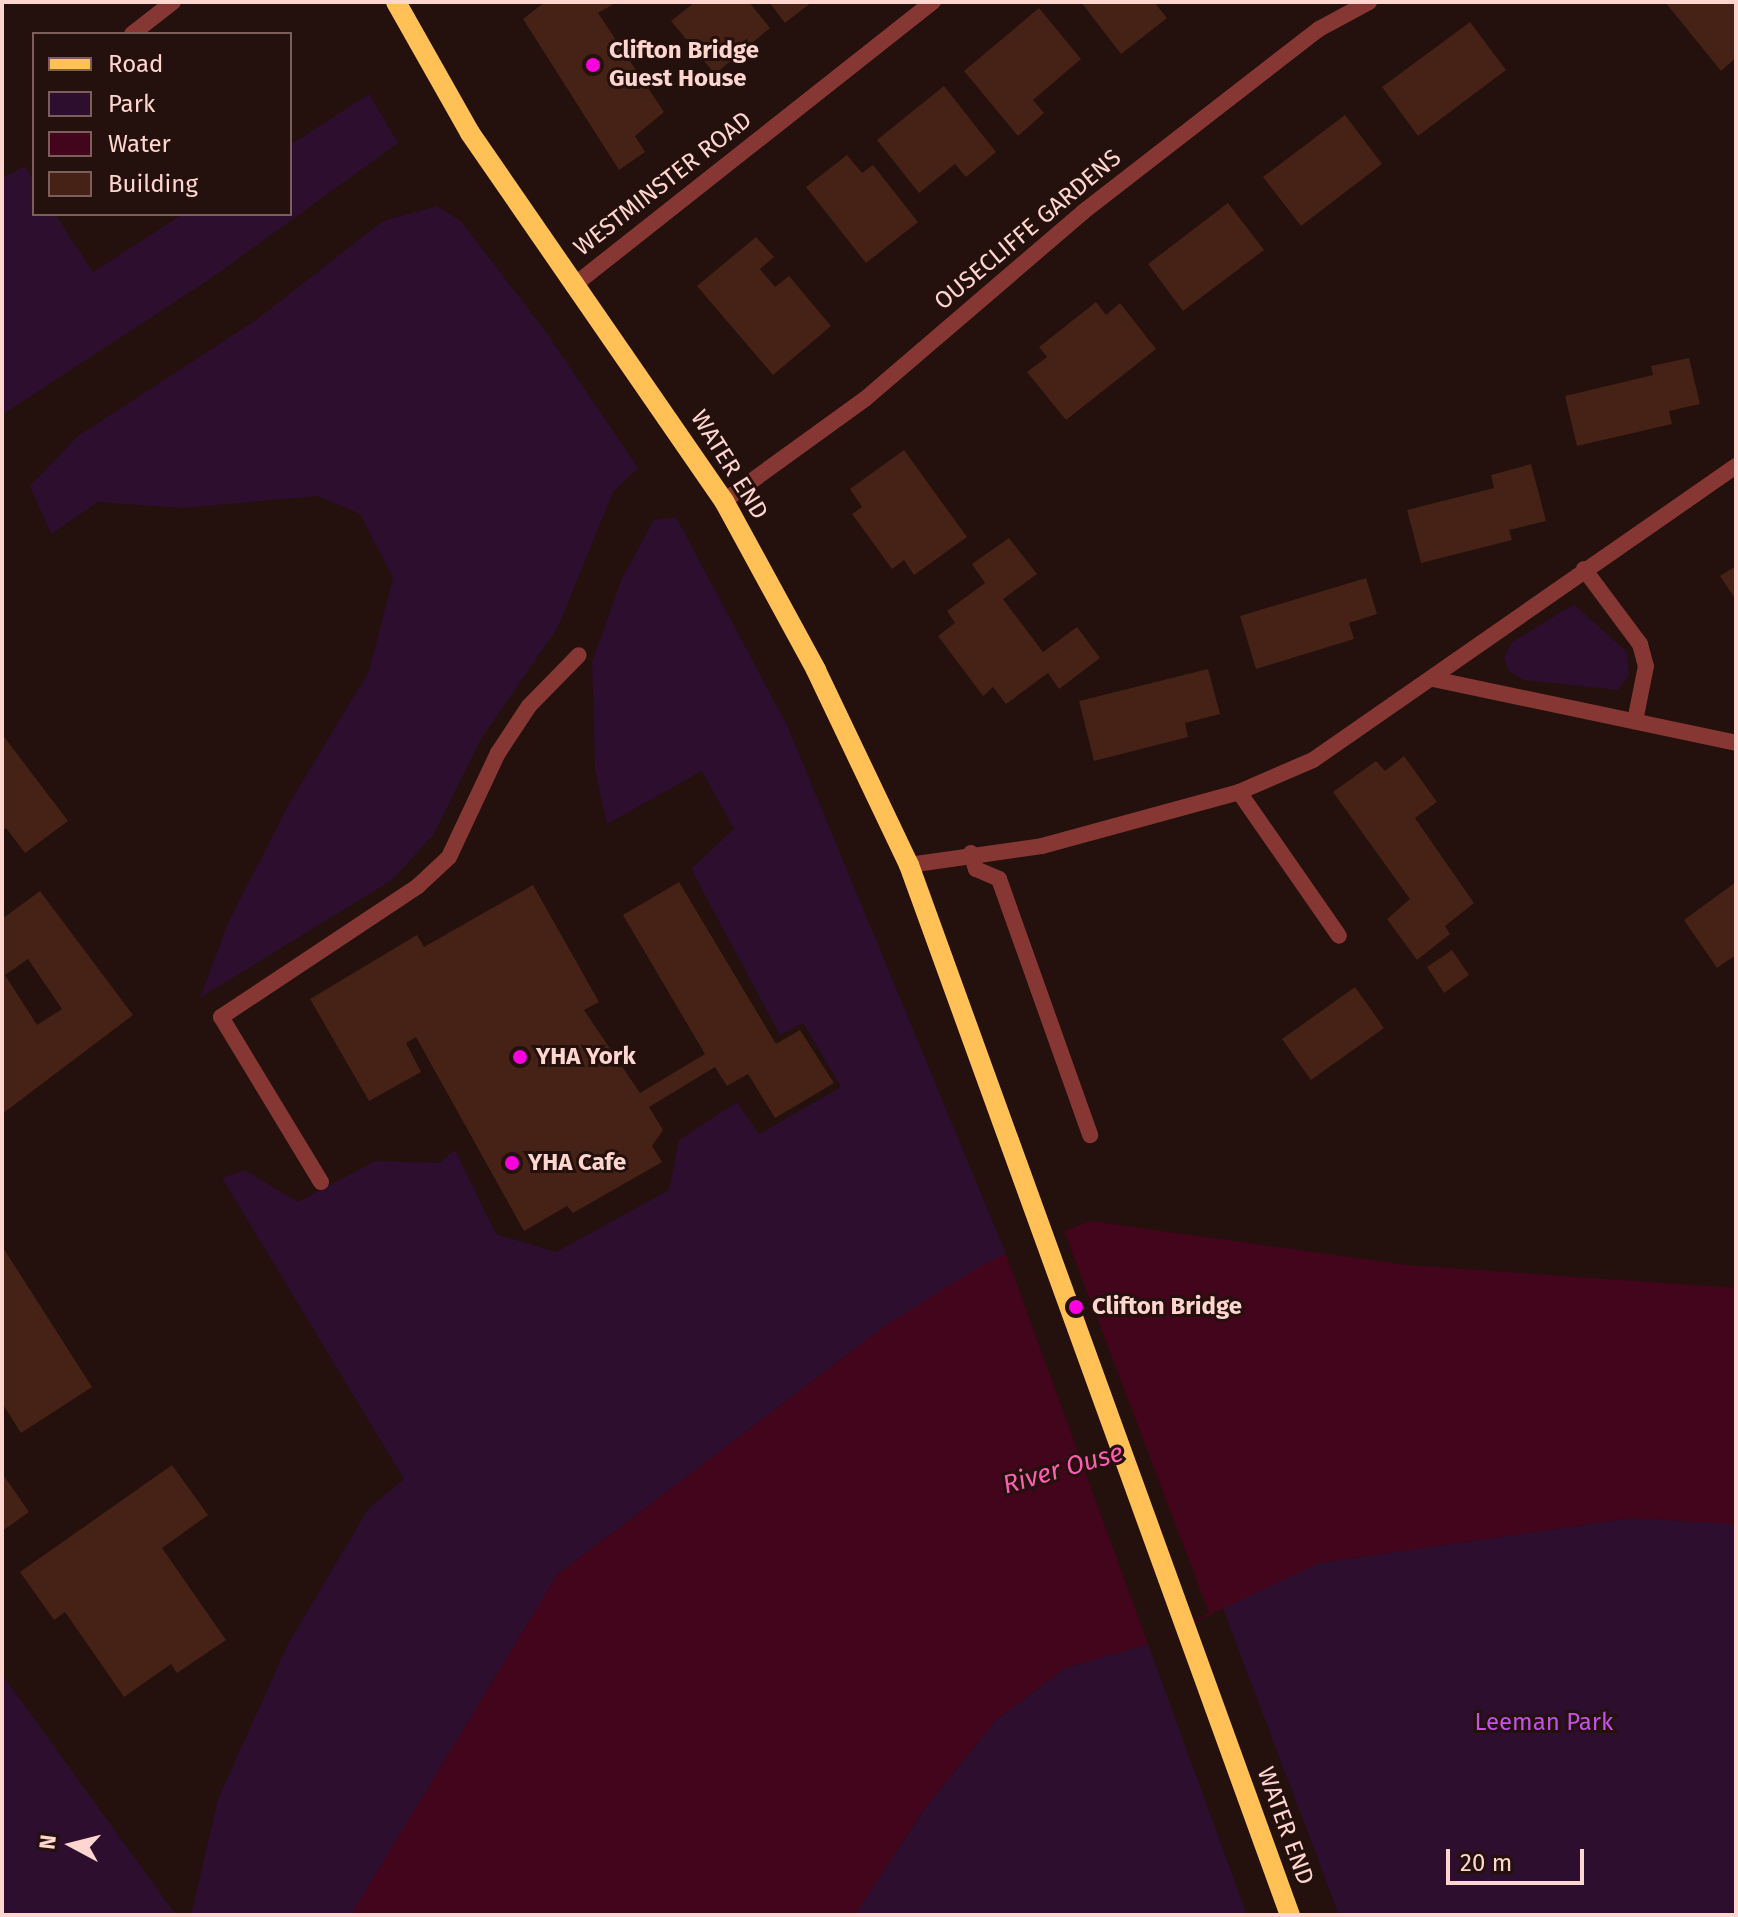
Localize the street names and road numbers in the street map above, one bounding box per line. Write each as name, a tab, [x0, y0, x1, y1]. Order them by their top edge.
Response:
street label: WESTMINSTER ROAD	[568, 106, 758, 262]
street label: OUSECLIFFE GARDENS	[929, 144, 1127, 316]
street label: WATER END	[684, 405, 774, 525]
street label: WATER END	[1250, 1763, 1320, 1889]

